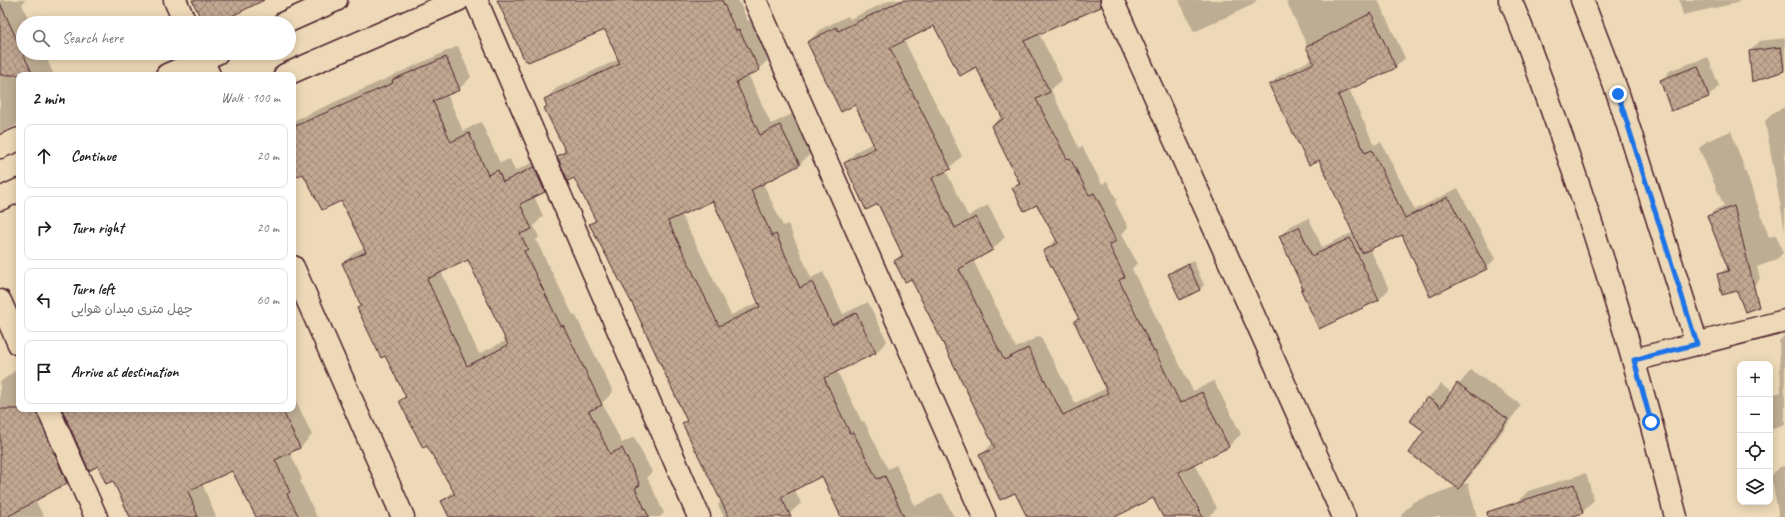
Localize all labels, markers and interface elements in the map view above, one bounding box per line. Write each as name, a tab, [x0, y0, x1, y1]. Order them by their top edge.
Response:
search box	[16, 16, 296, 60]
icon: search	[30, 27, 52, 49]
text: Search here	[62, 29, 123, 48]
route end	[1609, 85, 1627, 103]
text: 2 min	[32, 88, 65, 109]
text: Walk · 100 m	[221, 90, 280, 106]
icon: ahead	[33, 145, 55, 167]
text: Continue	[71, 147, 116, 166]
text: 20 m	[257, 148, 279, 164]
icon: right	[33, 217, 55, 239]
text: Turn right	[71, 219, 124, 238]
text: 20 m	[257, 220, 279, 236]
text: Turn left	[71, 280, 114, 299]
icon: left	[33, 289, 55, 311]
text: 60 m	[257, 292, 279, 308]
text: چهل متری میدان هوایی	[71, 301, 193, 317]
icon: arrive	[33, 361, 55, 383]
map controls	[1737, 361, 1773, 505]
button: +	[1737, 361, 1773, 397]
text: Arrive at destination	[71, 363, 178, 382]
button: −	[1737, 397, 1773, 433]
route start	[1642, 413, 1660, 431]
button: locate	[1737, 433, 1773, 469]
button: layers	[1737, 469, 1773, 505]

